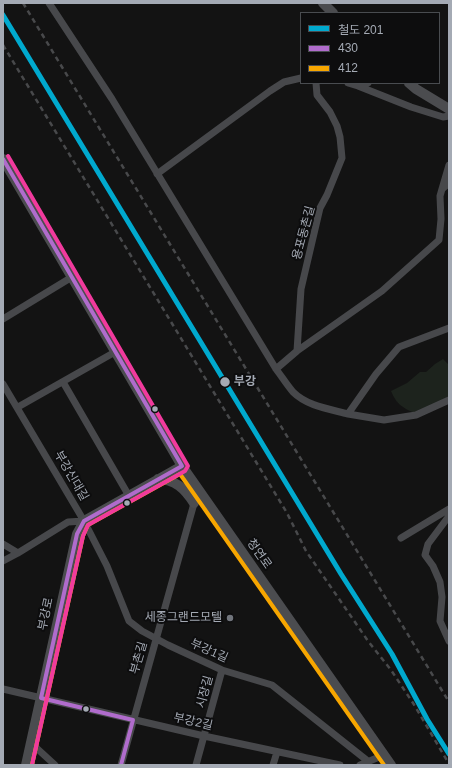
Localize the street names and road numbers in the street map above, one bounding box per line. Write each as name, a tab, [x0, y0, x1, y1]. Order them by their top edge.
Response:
street label: 용포동촌길	[290, 204, 318, 262]
street label: 부강신대길	[51, 448, 91, 504]
street label: 청연로	[244, 536, 274, 572]
street label: 부강로	[36, 596, 56, 632]
street label: 부강1길	[188, 636, 230, 666]
street label: 부촌길	[128, 640, 150, 676]
street label: 시장길	[194, 674, 216, 710]
street label: 부강2길	[172, 711, 214, 733]

